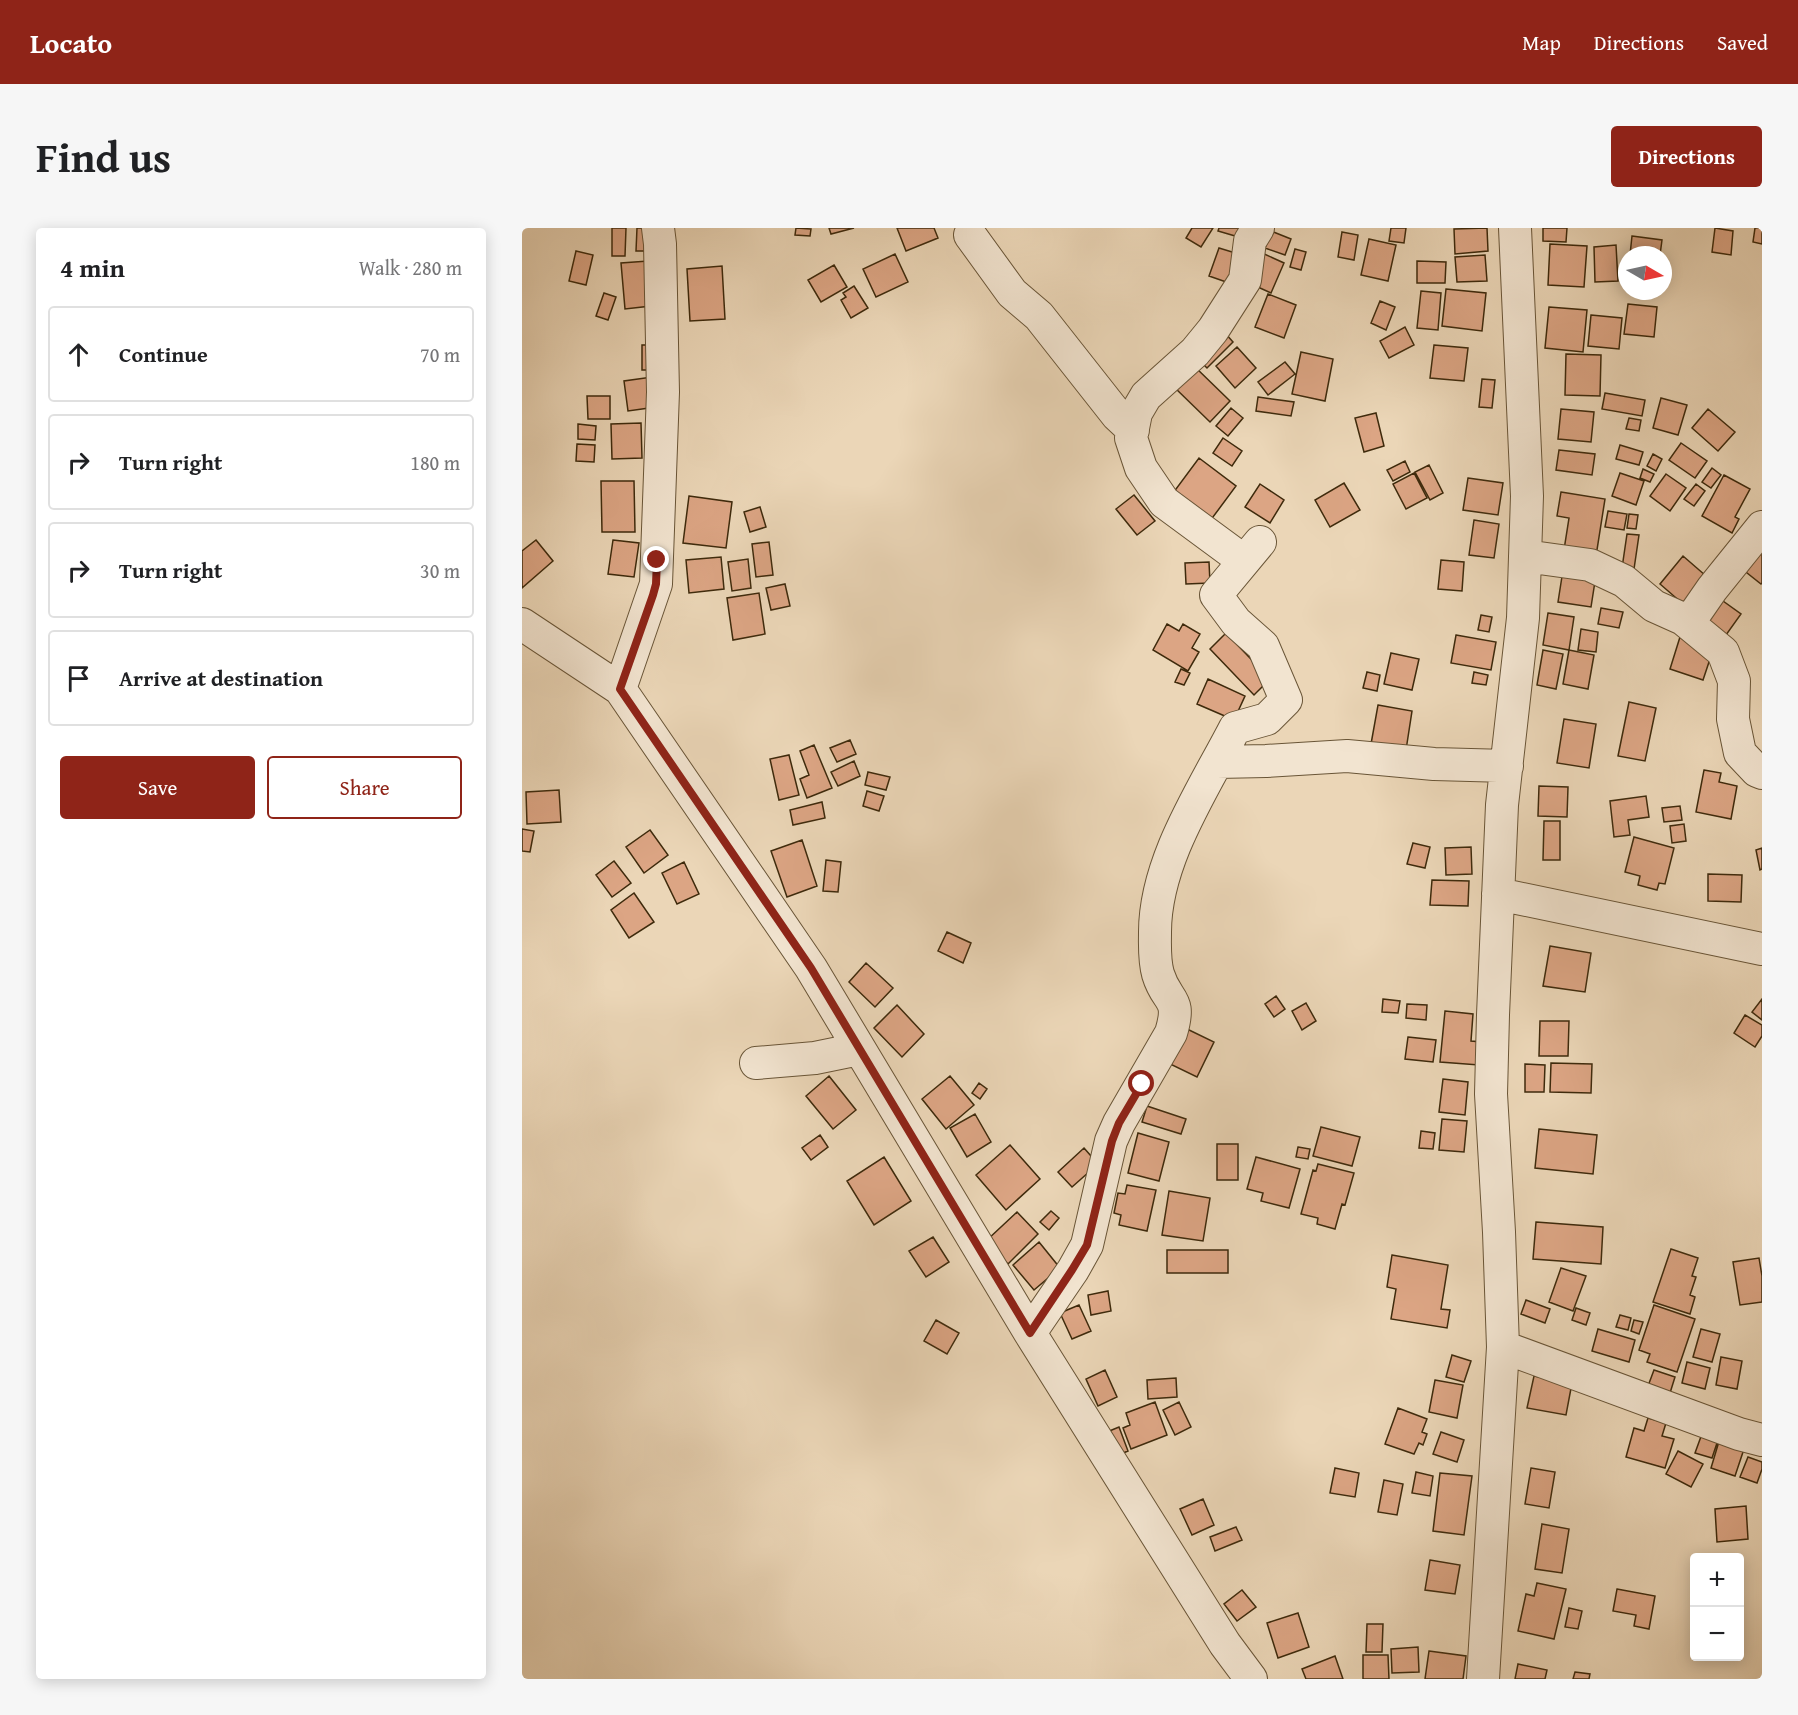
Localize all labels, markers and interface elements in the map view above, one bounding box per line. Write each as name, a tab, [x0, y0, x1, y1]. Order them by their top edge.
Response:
text: Locato	[30, 22, 112, 63]
text: Map	[1522, 27, 1561, 58]
text: Directions	[1594, 27, 1684, 58]
text: Saved	[1717, 27, 1768, 58]
text: Find us	[36, 126, 171, 187]
button: Directions	[1611, 126, 1762, 187]
north arrow	[1618, 246, 1672, 300]
text: 4 min	[60, 248, 125, 287]
text: Walk · 280 m	[359, 253, 462, 282]
icon: ahead	[62, 338, 95, 371]
text: Continue	[119, 338, 208, 370]
text: 70 m	[420, 340, 460, 369]
icon: right	[62, 446, 95, 479]
text: Turn right	[119, 446, 222, 478]
text: 180 m	[410, 448, 460, 477]
route end	[643, 546, 669, 572]
icon: right	[62, 554, 95, 587]
text: Turn right	[119, 554, 222, 586]
text: 30 m	[420, 556, 460, 585]
icon: arrive	[62, 662, 95, 695]
text: Arrive at destination	[119, 662, 323, 694]
button: Save	[60, 756, 255, 819]
button: Share	[267, 756, 462, 819]
route start	[1128, 1070, 1154, 1096]
map controls	[1690, 1553, 1744, 1661]
button: +	[1690, 1553, 1744, 1607]
button: −	[1690, 1607, 1744, 1661]

